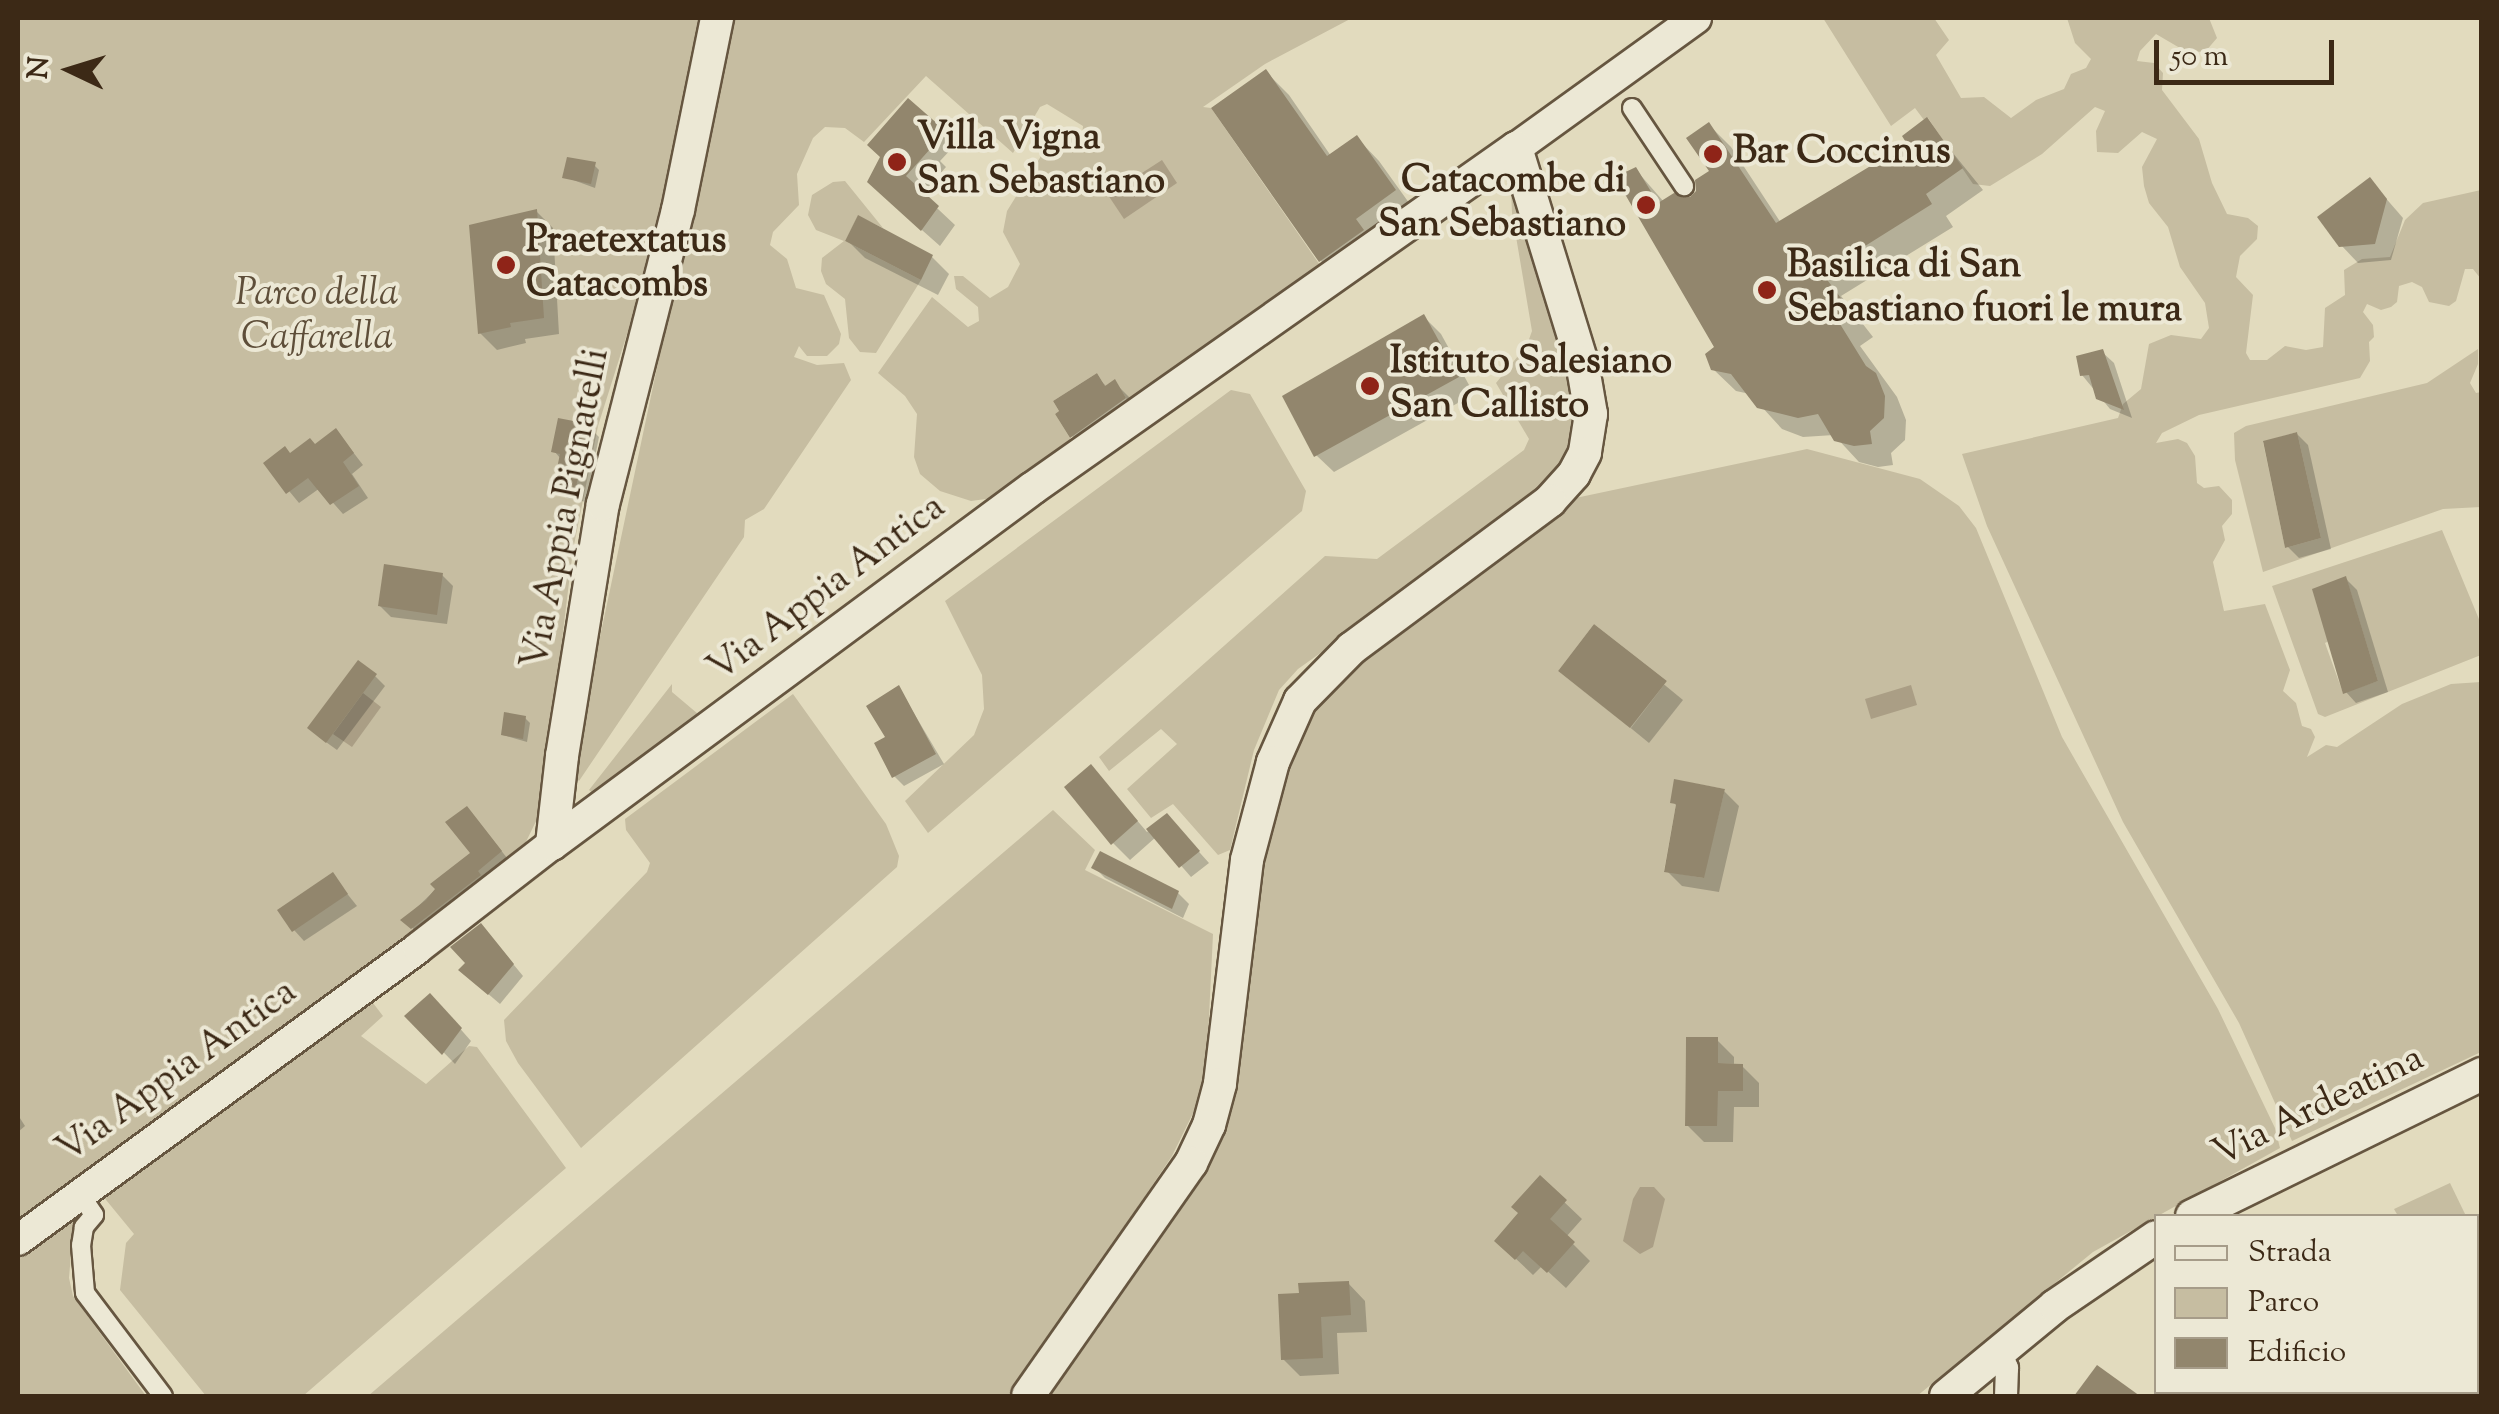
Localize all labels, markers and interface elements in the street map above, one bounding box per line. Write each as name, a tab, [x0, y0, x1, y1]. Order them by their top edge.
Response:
north arrow	[20, 20, 120, 120]
scale bar	[2159, 20, 2339, 82]
text: 50 m	[2171, 36, 2228, 79]
text: N	[19, 55, 61, 80]
place label: Villa Vigna San Sebastiano	[917, 117, 1165, 206]
place label: Bar Coccinus	[1733, 131, 1951, 177]
marker: Bar Coccinus	[1702, 143, 1724, 165]
marker: Villa Vigna San Sebastiano	[886, 151, 908, 173]
place label: Catacombe di San Sebastiano	[1378, 160, 1626, 250]
marker: Catacombe di San Sebastiano	[1635, 194, 1657, 216]
place label: Praetextatus Catacombs	[526, 220, 726, 310]
place label: Basilica di San Sebastiano fuori le mura	[1787, 245, 2182, 334]
marker: Praetextatus Catacombs	[495, 254, 517, 276]
park label: Parco della Caffarella	[236, 273, 398, 362]
marker: Basilica di San Sebastiano fuori le mura	[1756, 279, 1778, 301]
place label: Istituto Salesiano San Callisto	[1390, 341, 1672, 430]
street label: Via Appia Pignatelli	[515, 345, 621, 673]
marker: Istituto Salesiano San Callisto	[1359, 375, 1381, 397]
street label: Via Appia Antica	[701, 486, 955, 694]
street label: Via Appia Antica	[49, 971, 307, 1175]
street label: Via Ardeatina	[2206, 1037, 2432, 1179]
legend	[2154, 1214, 2479, 1394]
text: Strada	[2248, 1232, 2332, 1275]
text: Parco	[2248, 1282, 2319, 1325]
text: Edificio	[2248, 1332, 2346, 1375]

